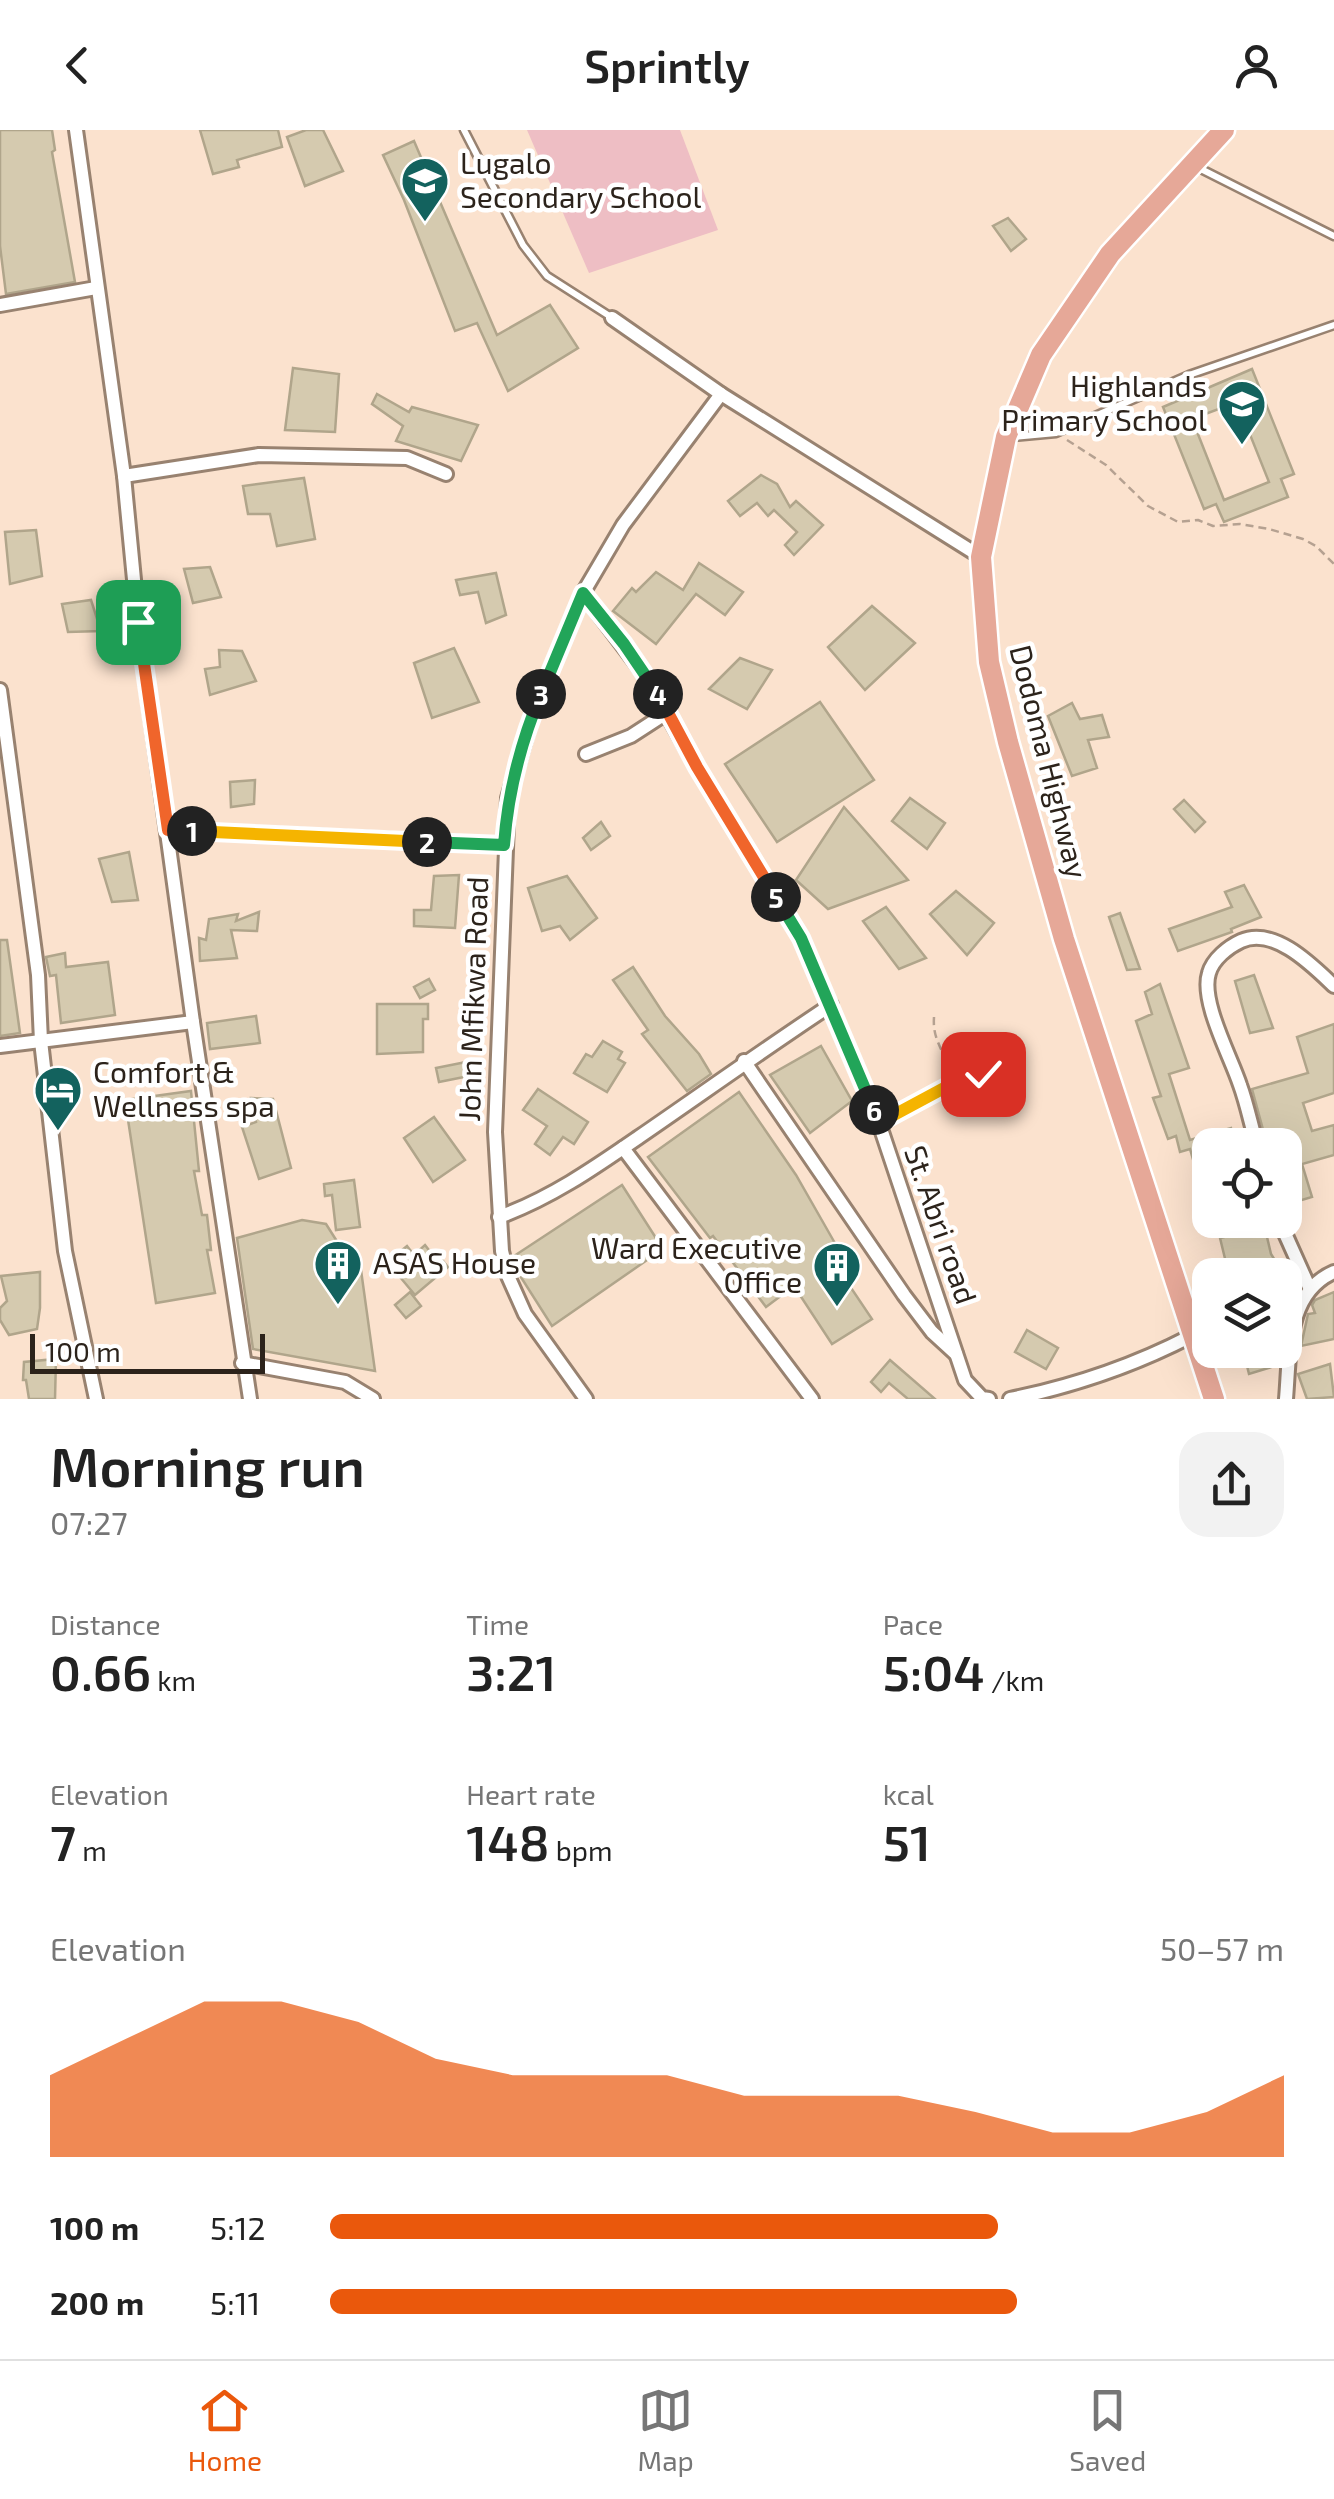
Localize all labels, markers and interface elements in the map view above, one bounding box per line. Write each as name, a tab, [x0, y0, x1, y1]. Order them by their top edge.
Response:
icon: back	[50, 38, 105, 93]
text: Sprintly	[584, 38, 750, 92]
icon: person	[1229, 38, 1284, 93]
place label: Lugalo Secondary School	[460, 144, 701, 214]
school or university icon: Lugalo Secondary School	[399, 155, 451, 223]
place label: Highlands Primary School	[1001, 367, 1207, 437]
school or university icon: Highlands Primary School	[1216, 378, 1268, 446]
pin	[96, 580, 181, 665]
icon: arrive	[111, 595, 166, 650]
street label: Dodoma Highway	[1004, 641, 1096, 882]
pin: 3	[516, 669, 566, 719]
pin: 4	[633, 669, 683, 719]
text: 3	[533, 677, 549, 711]
text: 4	[649, 677, 667, 711]
pin: 1	[167, 806, 217, 856]
text: 1	[186, 814, 198, 848]
pin: 2	[402, 817, 452, 867]
text: 2	[419, 825, 435, 859]
pin: 5	[751, 872, 801, 922]
street label: John Mfikwa Road	[450, 876, 494, 1122]
text: 5	[768, 880, 784, 914]
pin	[941, 1032, 1026, 1117]
icon: check	[956, 1047, 1011, 1102]
place label: Comfort & Wellness spa	[93, 1053, 275, 1123]
hotel icon: Comfort & Wellness spa	[32, 1064, 84, 1132]
pin: 6	[849, 1085, 899, 1135]
text: 6	[866, 1093, 882, 1127]
map controls	[1192, 1128, 1302, 1368]
button: locate	[1192, 1128, 1302, 1238]
street label: St. Abri road	[898, 1140, 986, 1308]
place label: Ward Executive Office	[591, 1229, 802, 1299]
building icon: ASAS House	[312, 1238, 364, 1306]
building icon: Ward Executive Office	[811, 1240, 863, 1308]
place label: ASAS House	[373, 1244, 536, 1280]
button: layers	[1192, 1258, 1302, 1368]
scale bar	[30, 1329, 265, 1374]
text: 100 m	[45, 1334, 121, 1368]
text: Morning run	[50, 1432, 365, 1498]
button: share	[1179, 1432, 1284, 1537]
text: 07:27	[50, 1503, 128, 1541]
text: Distance	[50, 1607, 161, 1641]
text: Time	[466, 1607, 529, 1641]
text: Pace	[883, 1607, 943, 1641]
text: 0.66	[50, 1641, 151, 1701]
text: 3:21	[466, 1641, 556, 1701]
text: 5:04	[883, 1641, 985, 1701]
text: km	[151, 1663, 196, 1697]
text: /km	[985, 1663, 1044, 1697]
text: Elevation	[50, 1777, 169, 1811]
text: Heart rate	[466, 1777, 596, 1811]
text: kcal	[883, 1777, 934, 1811]
text: 7	[50, 1811, 76, 1871]
text: 148	[466, 1811, 549, 1871]
text: 51	[883, 1811, 931, 1871]
text: m	[76, 1833, 107, 1867]
text: bpm	[549, 1833, 612, 1867]
text: Elevation	[50, 1929, 186, 1967]
text: 50–57 m	[1160, 1929, 1284, 1967]
text: 100 m	[50, 2208, 139, 2246]
text: 5:12	[210, 2208, 265, 2246]
text: 200 m	[50, 2283, 144, 2321]
text: 5:11	[210, 2283, 260, 2321]
tab: Home	[188, 2383, 262, 2477]
tab: Map	[638, 2383, 694, 2477]
tab: Saved	[1069, 2383, 1146, 2477]

